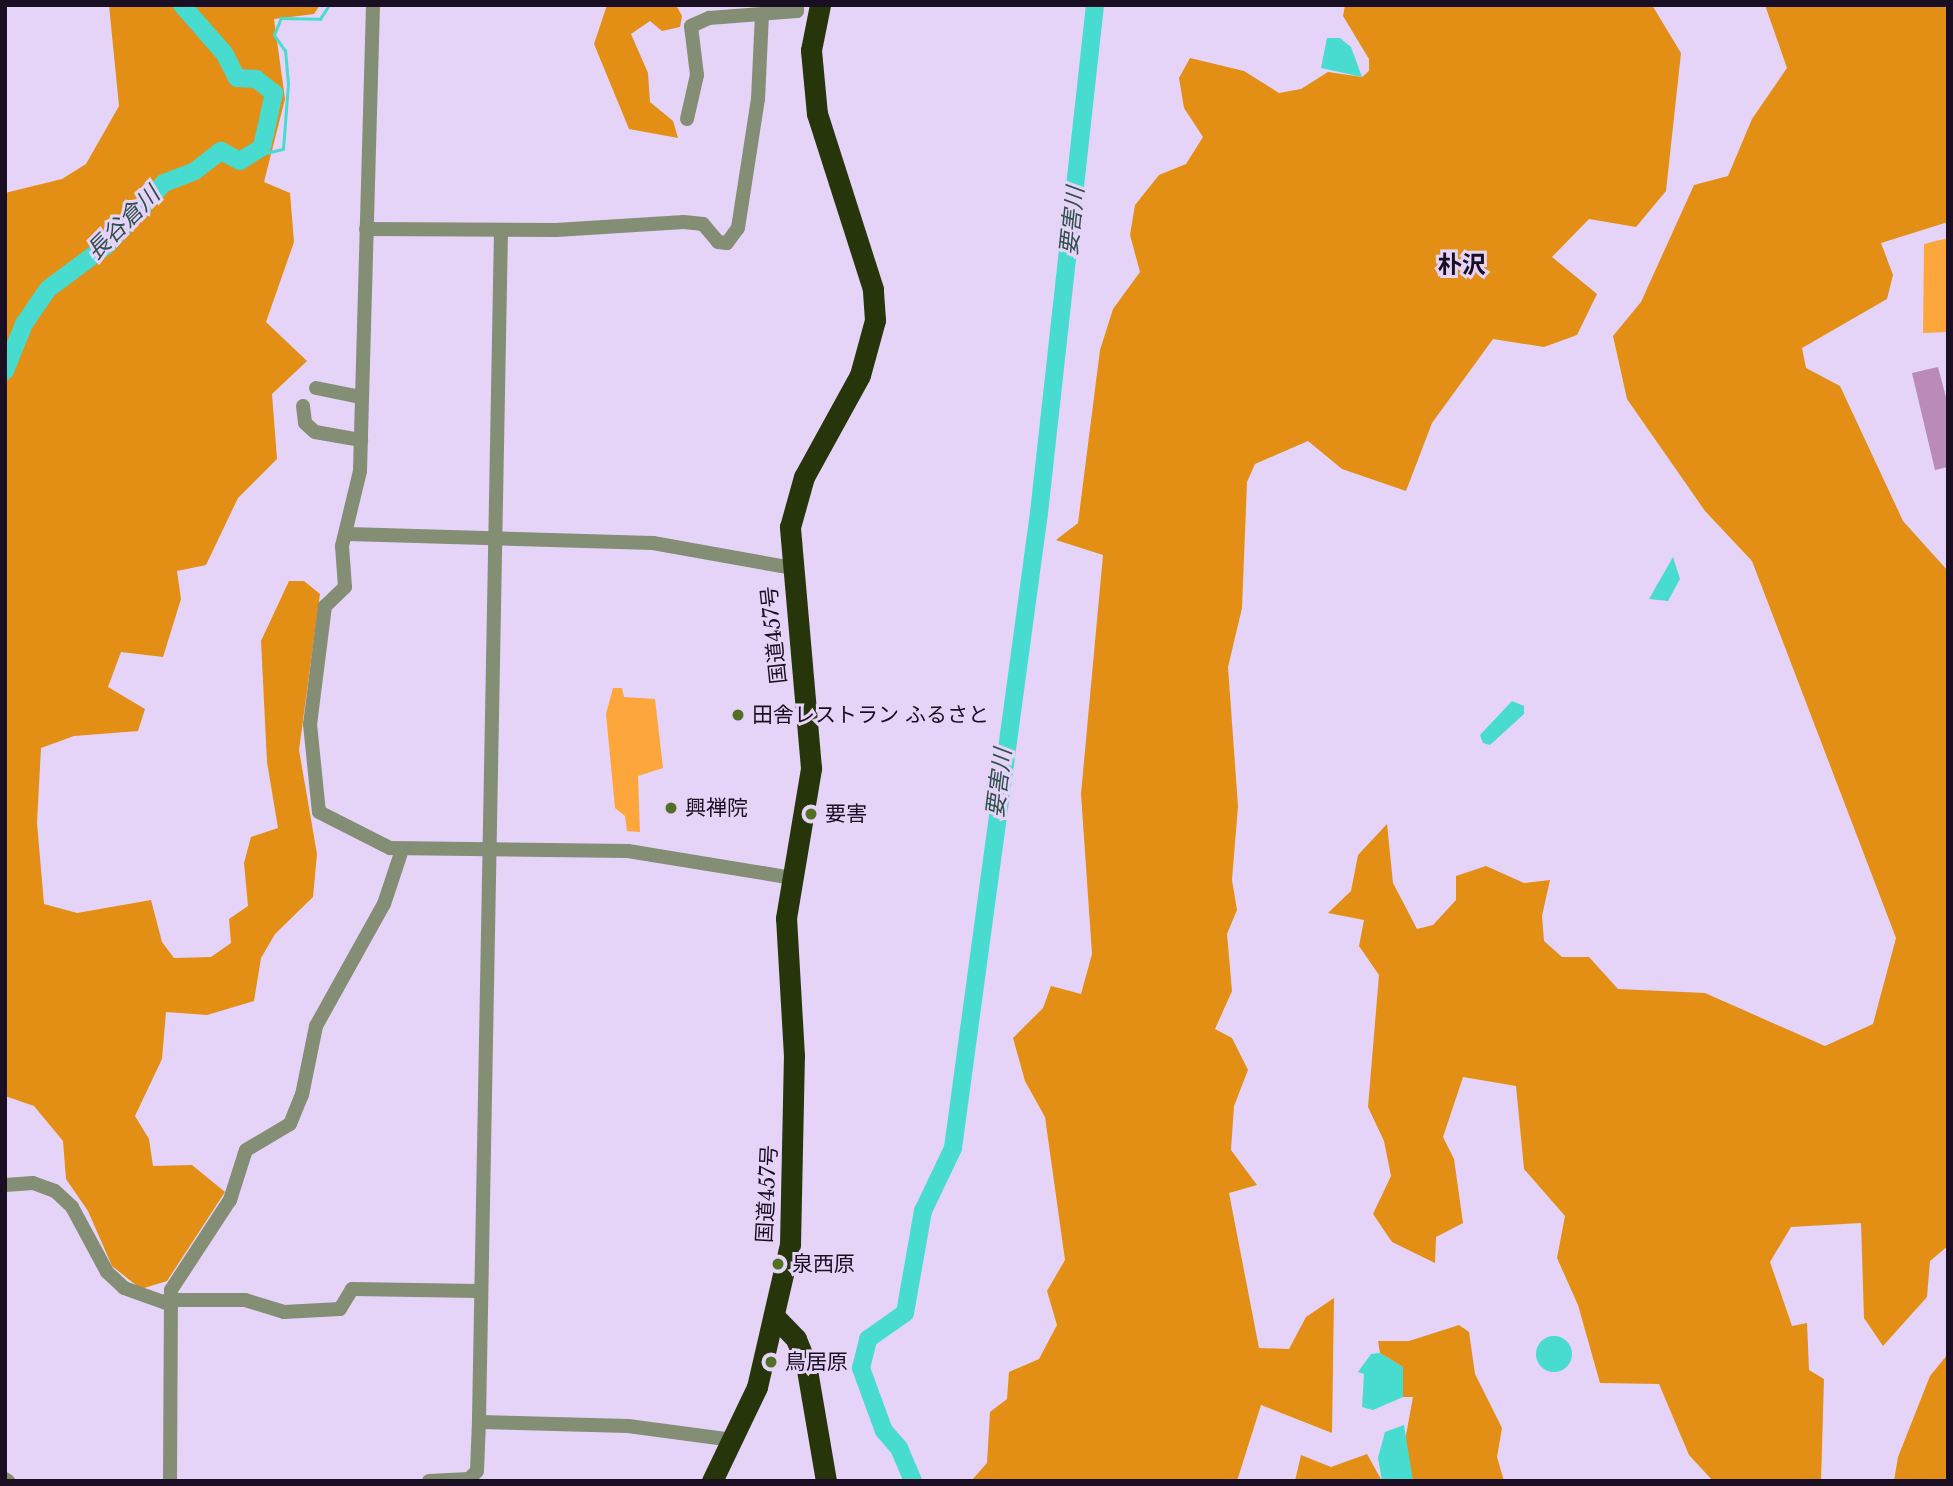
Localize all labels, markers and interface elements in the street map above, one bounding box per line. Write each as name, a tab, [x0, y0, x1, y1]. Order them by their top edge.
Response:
water label: 長谷倉川	[81, 181, 165, 265]
water label: 要害川	[1055, 185, 1089, 257]
district label: 朴沢	[1438, 251, 1486, 279]
street label: 国道457号	[756, 585, 792, 685]
place label: 田舎レストラン ふるさと	[752, 702, 989, 728]
marker: 田舎レストラン ふるさと	[730, 707, 746, 723]
water label: 要害川	[981, 747, 1017, 819]
place label: 興禅院	[685, 795, 748, 821]
marker: 興禅院	[663, 800, 679, 816]
place label: 要害	[825, 801, 867, 827]
marker: 要害	[803, 806, 819, 822]
street label: 国道457号	[752, 1145, 782, 1243]
place label: 泉西原	[792, 1251, 855, 1277]
marker: 泉西原	[770, 1256, 786, 1272]
place label: 鳥居原	[785, 1349, 848, 1375]
marker: 鳥居原	[763, 1354, 779, 1370]

